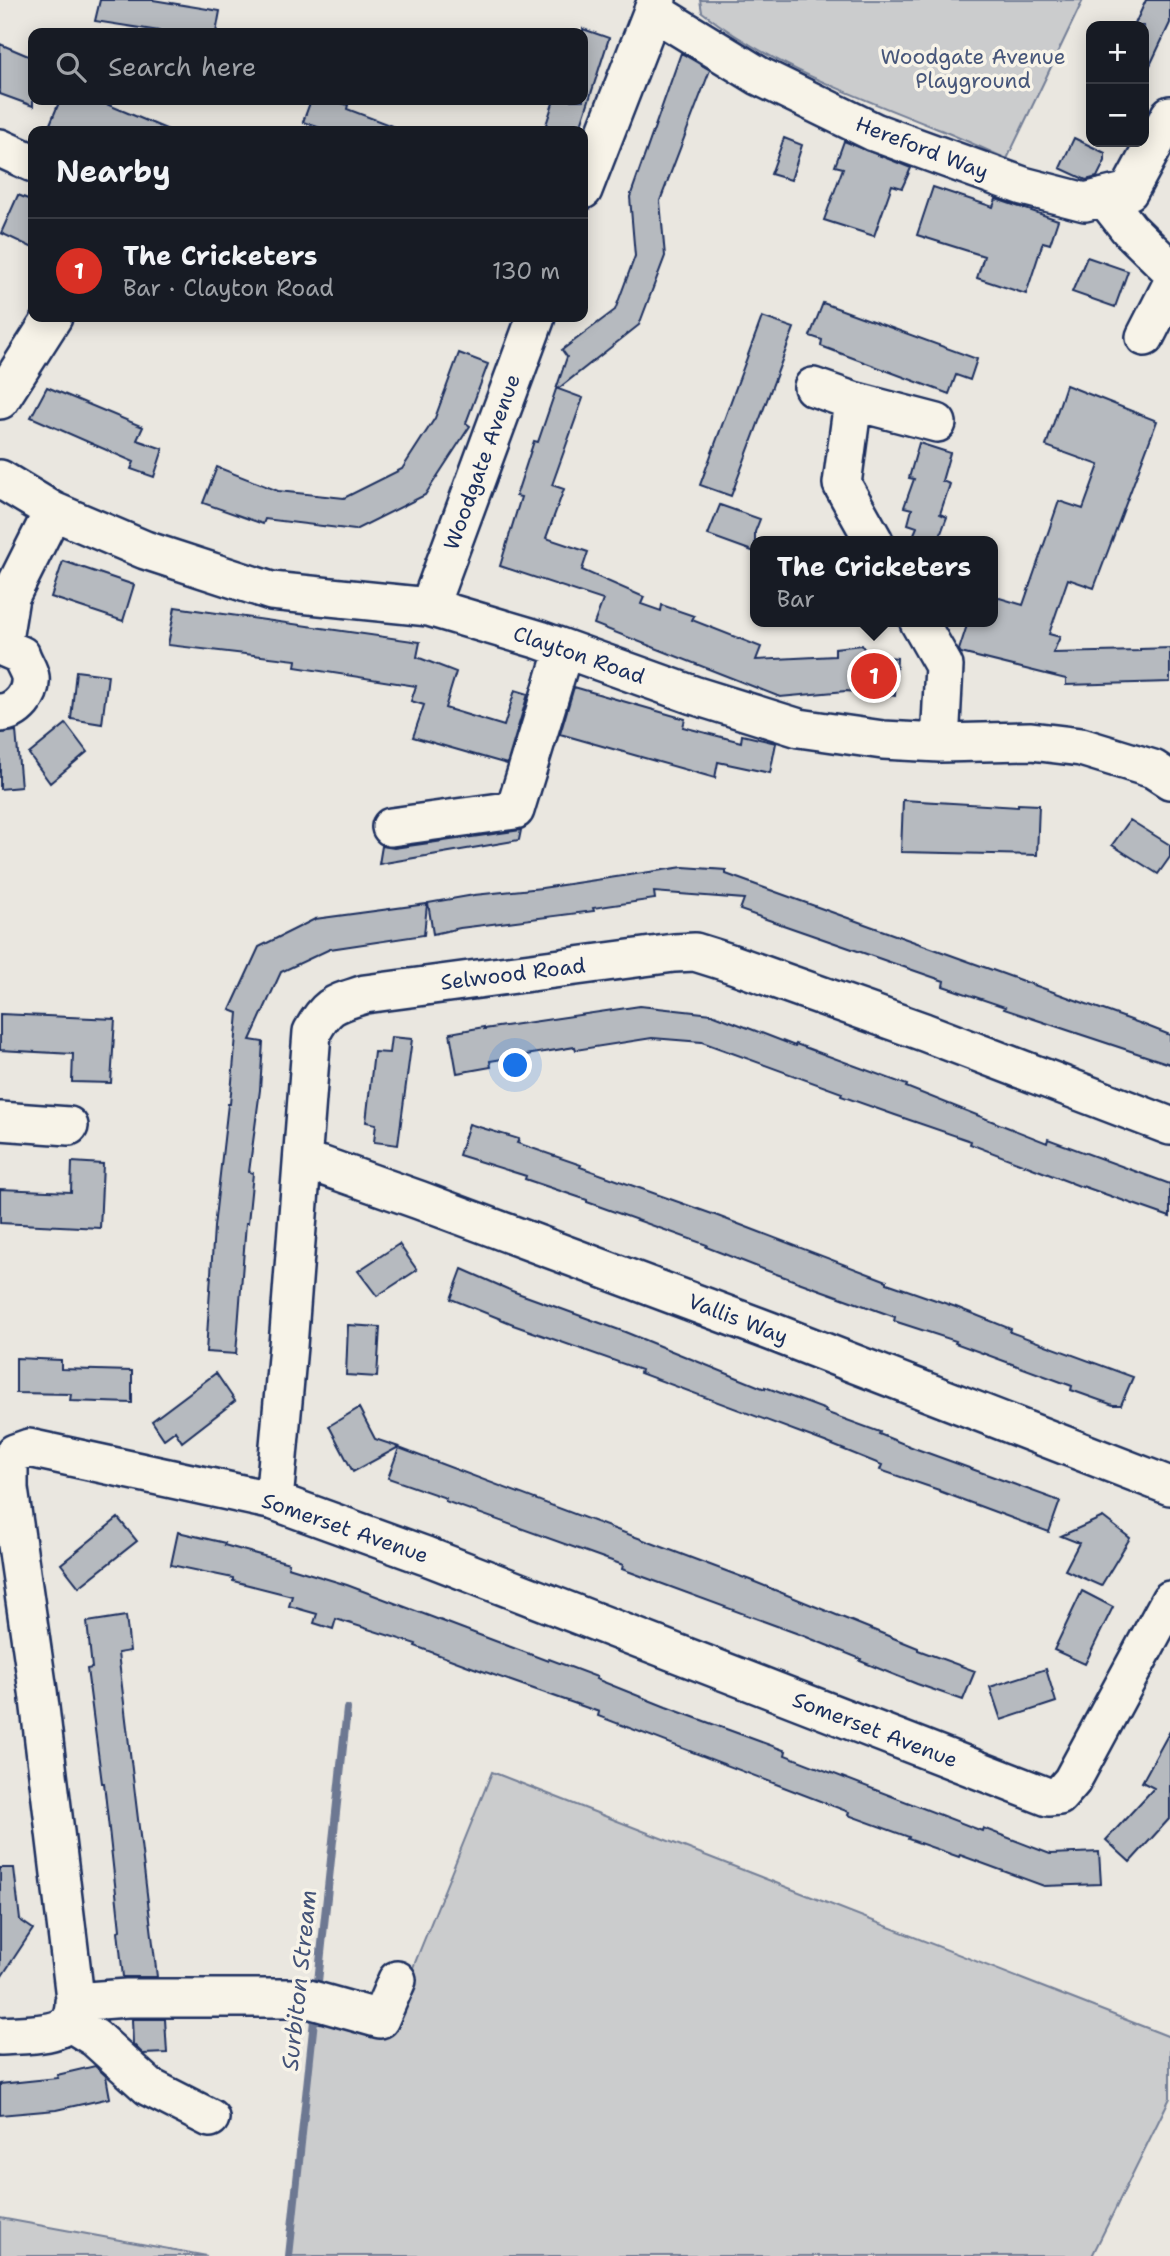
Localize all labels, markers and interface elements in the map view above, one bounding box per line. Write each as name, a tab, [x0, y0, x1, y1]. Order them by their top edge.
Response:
map controls	[1086, 21, 1149, 147]
button: +	[1086, 21, 1149, 84]
search box	[28, 28, 588, 105]
park label: Woodgate Avenue Playground	[880, 43, 1066, 95]
icon: search	[52, 48, 90, 86]
text: Search here	[108, 49, 257, 84]
button: −	[1086, 84, 1149, 147]
street label: Hereford Way	[852, 110, 992, 186]
text: Nearby	[56, 151, 171, 192]
text: The Cricketers	[123, 238, 318, 273]
text: 1	[74, 256, 84, 286]
text: 130 m	[492, 256, 560, 286]
text: Bar · Clayton Road	[123, 273, 334, 303]
street label: Woodgate Avenue	[437, 370, 527, 554]
popup	[750, 536, 998, 627]
text: The Cricketers	[777, 549, 971, 584]
text: Bar	[777, 584, 815, 614]
street label: Clayton Road	[509, 619, 649, 691]
pin: 1	[851, 650, 897, 702]
street label: Selwood Road	[439, 951, 587, 997]
your location	[498, 1048, 532, 1082]
street label: Vallis Way	[684, 1287, 792, 1351]
street label: Somerset Avenue	[258, 1486, 432, 1570]
street label: Somerset Avenue	[788, 1686, 962, 1774]
water label: Surbiton Stream	[275, 1888, 323, 2072]

